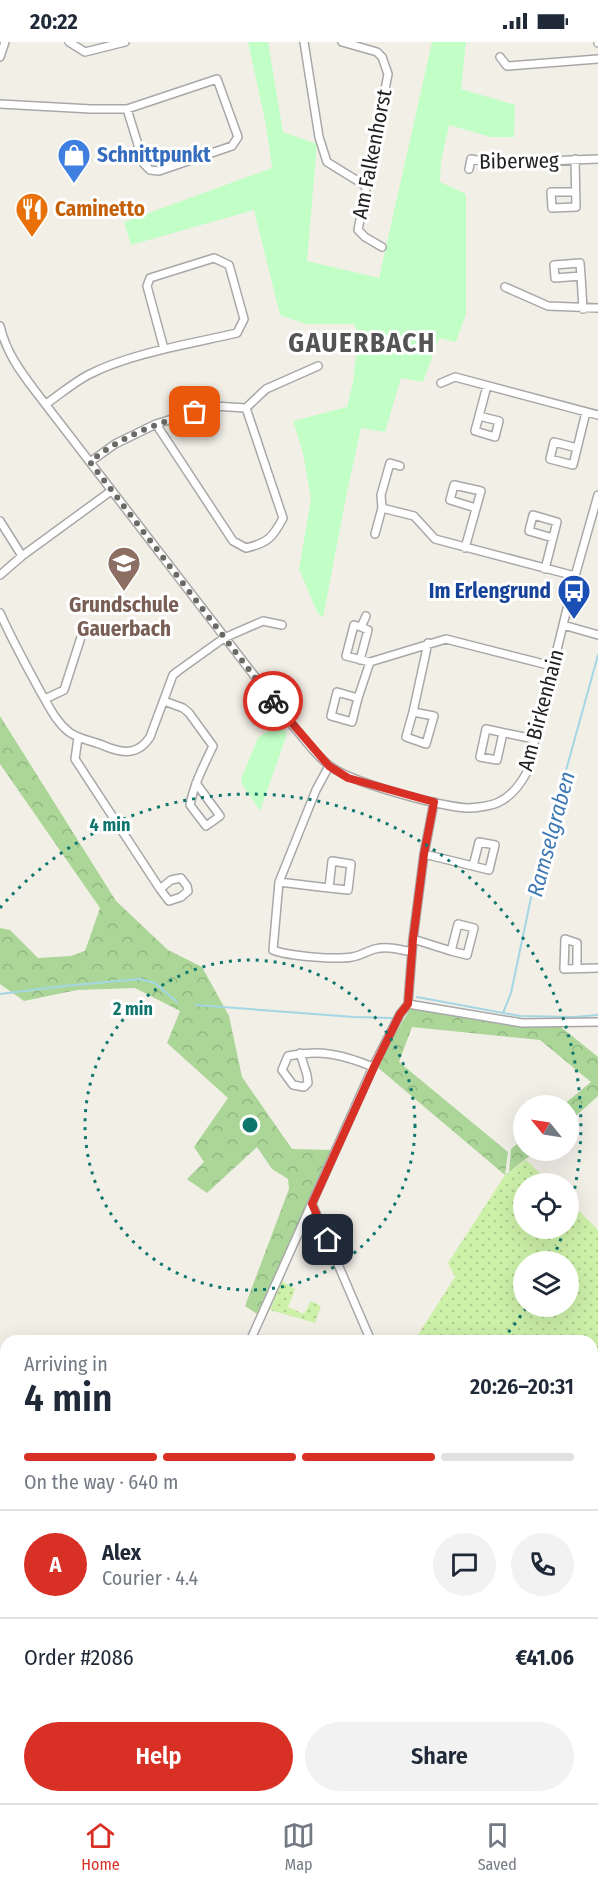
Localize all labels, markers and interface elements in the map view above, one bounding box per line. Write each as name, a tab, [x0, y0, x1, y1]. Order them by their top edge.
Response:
text: 20:22	[30, 8, 78, 35]
street label: Am Falkenhorst	[347, 87, 397, 221]
shop icon: Schnittpunkt	[56, 137, 92, 184]
place label: Schnittpunkt	[97, 142, 211, 168]
street label: Biberweg	[479, 147, 559, 175]
restaurant icon: Caminetto	[14, 191, 50, 238]
place label: Caminetto	[55, 196, 145, 222]
district label: GAUERBACH	[288, 327, 436, 359]
pin	[169, 386, 220, 437]
icon: bag	[178, 395, 211, 428]
school or university icon: Grundschule Gauerbach	[106, 545, 142, 592]
bus stop icon: Im Erlengrund	[556, 573, 592, 620]
place label: Im Erlengrund	[429, 578, 551, 604]
place label: Grundschule Gauerbach	[69, 592, 179, 642]
street label: Am Birkenhain	[512, 646, 570, 774]
courier	[243, 671, 303, 731]
icon: bike	[257, 685, 290, 718]
water label: Ramselgraben	[521, 768, 581, 900]
text: 4 min	[90, 814, 130, 836]
text: 2 min	[112, 998, 153, 1020]
north arrow	[513, 1095, 579, 1161]
map controls	[513, 1095, 579, 1317]
centre of rings	[240, 1115, 260, 1135]
button: locate	[513, 1173, 579, 1239]
pin	[302, 1214, 353, 1265]
icon: home	[311, 1223, 344, 1256]
button: layers	[513, 1251, 579, 1317]
text: Arriving in	[24, 1352, 108, 1376]
text: 20:26–20:31	[470, 1373, 574, 1400]
text: 4 min	[24, 1375, 113, 1421]
text: On the way · 640 m	[24, 1470, 178, 1494]
button: chat	[433, 1533, 496, 1596]
button: phone	[511, 1533, 574, 1596]
text: Alex	[102, 1539, 141, 1566]
text: A	[50, 1551, 61, 1578]
text: Courier · 4.4	[102, 1566, 198, 1590]
text: Order #2086	[24, 1644, 134, 1671]
text: €41.06	[516, 1644, 574, 1671]
button: Help	[24, 1722, 293, 1791]
button: Share	[305, 1722, 574, 1791]
tab: Home	[81, 1819, 120, 1874]
tab: Map	[282, 1819, 315, 1874]
tab: Saved	[478, 1819, 517, 1874]

